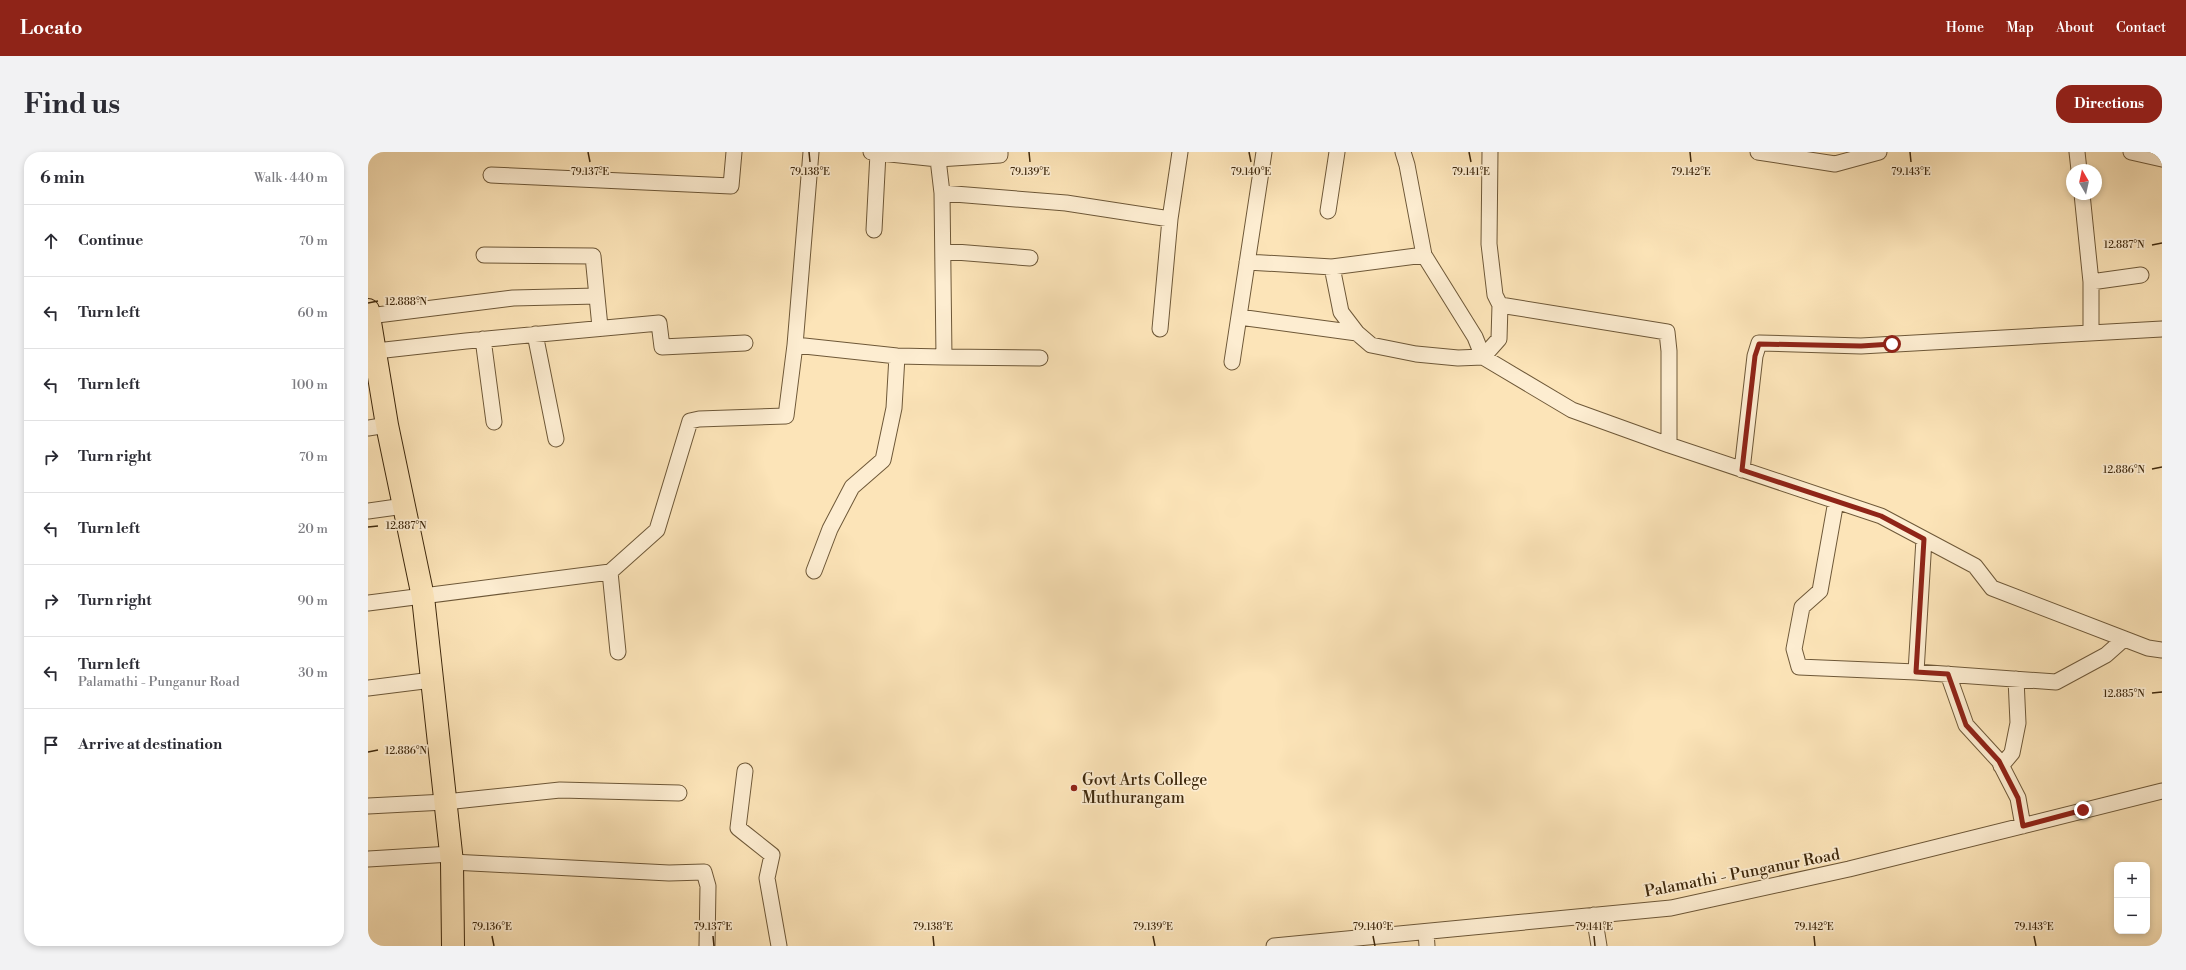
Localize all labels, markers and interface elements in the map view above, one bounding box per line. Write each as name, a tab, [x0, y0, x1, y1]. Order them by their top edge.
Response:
text: Locato	[20, 16, 82, 40]
text: Home	[1946, 19, 1984, 37]
text: Map	[2006, 19, 2034, 37]
text: About	[2056, 19, 2094, 37]
text: Contact	[2116, 19, 2166, 37]
button: Directions	[2056, 85, 2162, 123]
text: Find us	[24, 87, 120, 122]
north arrow	[2066, 164, 2102, 200]
text: 79.137°E	[571, 166, 609, 178]
text: 79.138°E	[790, 166, 830, 178]
text: 79.139°E	[1010, 166, 1050, 178]
text: 79.140°E	[1231, 166, 1271, 178]
text: 79.141°E	[1452, 166, 1490, 178]
text: 79.142°E	[1671, 166, 1711, 178]
text: 79.143°E	[1891, 166, 1931, 178]
text: 6 min	[40, 167, 85, 189]
text: Walk · 440 m	[254, 170, 328, 186]
icon: ahead	[40, 230, 62, 252]
text: Continue	[78, 231, 143, 250]
text: 70 m	[299, 233, 328, 249]
text: 12.887°N	[2104, 239, 2145, 251]
text: 12.888°N	[385, 296, 428, 308]
icon: left	[40, 302, 62, 324]
text: Turn left	[78, 303, 140, 322]
text: 60 m	[297, 305, 328, 321]
route start	[1883, 335, 1901, 353]
icon: left	[40, 374, 62, 396]
text: Turn left	[78, 375, 140, 394]
text: 100 m	[292, 377, 328, 393]
icon: right	[40, 446, 62, 468]
text: Turn right	[78, 447, 152, 466]
text: 70 m	[299, 449, 328, 465]
text: 12.886°N	[2103, 464, 2145, 476]
icon: left	[40, 518, 62, 540]
text: Turn left	[78, 519, 140, 538]
text: 12.887°N	[386, 520, 427, 532]
text: 20 m	[298, 521, 328, 537]
icon: right	[40, 590, 62, 612]
text: Turn right	[78, 591, 152, 610]
text: 90 m	[297, 593, 328, 609]
text: Turn left	[78, 655, 140, 674]
icon: left	[40, 662, 62, 684]
text: 30 m	[298, 665, 328, 681]
text: Palamathi - Punganur Road	[78, 674, 240, 690]
text: 12.885°N	[2103, 688, 2145, 700]
icon: arrive	[40, 734, 62, 756]
text: Arrive at destination	[78, 735, 222, 754]
text: 12.886°N	[385, 745, 427, 757]
place label: Govt Arts College Muthurangam	[1082, 770, 1207, 808]
marker: Govt Arts College Muthurangam	[1069, 783, 1079, 793]
route end	[2074, 801, 2092, 819]
street label: Palamathi - Punganur Road	[1643, 844, 1842, 902]
map controls	[2114, 862, 2150, 934]
button: +	[2114, 862, 2150, 898]
button: −	[2114, 898, 2150, 934]
text: 79.136°E	[472, 921, 512, 933]
text: 79.137°E	[694, 921, 732, 933]
text: 79.138°E	[913, 921, 953, 933]
text: 79.139°E	[1133, 921, 1173, 933]
text: 79.140°E	[1353, 921, 1393, 933]
text: 79.141°E	[1575, 921, 1613, 933]
text: 79.142°E	[1794, 921, 1834, 933]
text: 79.143°E	[2014, 921, 2054, 933]

